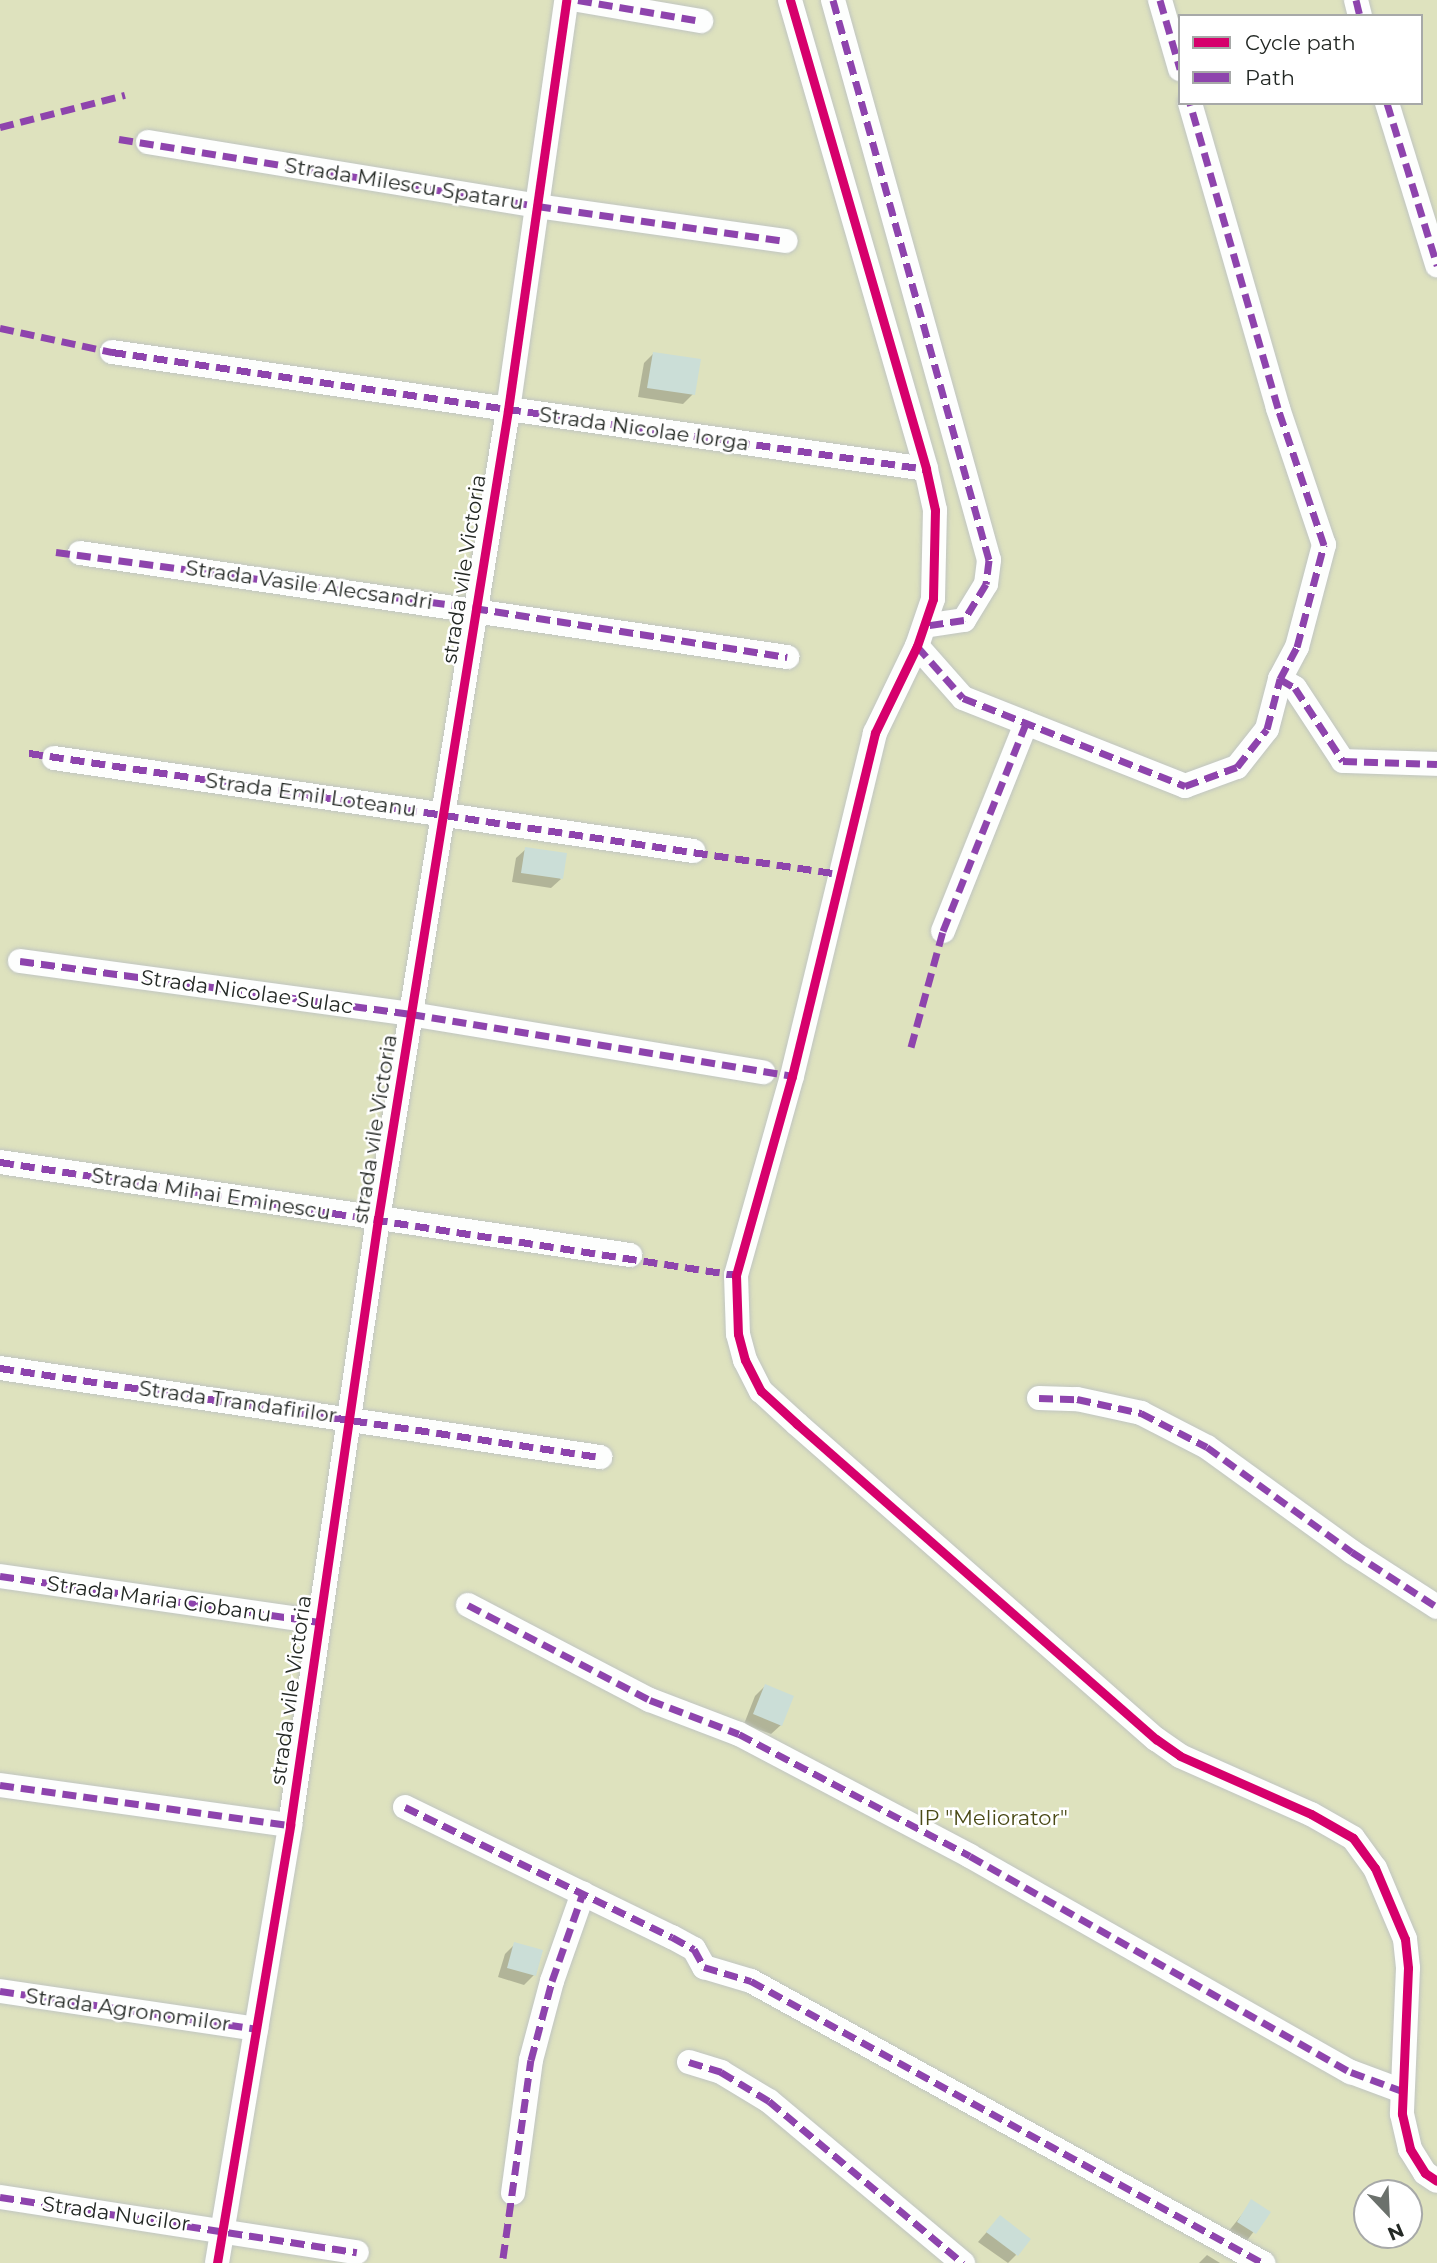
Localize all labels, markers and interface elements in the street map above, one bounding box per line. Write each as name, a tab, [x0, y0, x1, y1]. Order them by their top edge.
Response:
legend	[1178, 14, 1423, 105]
text: Cycle path	[1245, 30, 1356, 55]
text: Path	[1245, 65, 1295, 90]
street label: Strada Milescu Spataru	[283, 153, 525, 215]
street label: Strada Nicolae Iorga	[537, 402, 751, 456]
street label: strada vile Victoria	[437, 473, 491, 665]
street label: Strada Vasile Alecsandri	[184, 555, 434, 615]
street label: Strada Emil Loteanu	[204, 768, 418, 822]
street label: Strada Nicolae Sulac	[139, 965, 355, 1019]
street label: strada vile Victoria	[348, 1033, 402, 1225]
street label: Strada Mihai Eminescu	[90, 1163, 332, 1225]
street label: Strada Trandafirilor	[137, 1376, 339, 1428]
street label: Strada Maria Ciobanu	[45, 1571, 273, 1627]
street label: strada vile Victoria	[265, 1594, 317, 1786]
park label: IP "Meliorator"	[918, 1805, 1068, 1831]
street label: Strada Agronomilor	[24, 1983, 232, 2037]
north arrow	[1353, 2179, 1423, 2249]
street label: Strada Nucilor	[40, 2191, 192, 2237]
text: N	[1384, 2218, 1407, 2246]

